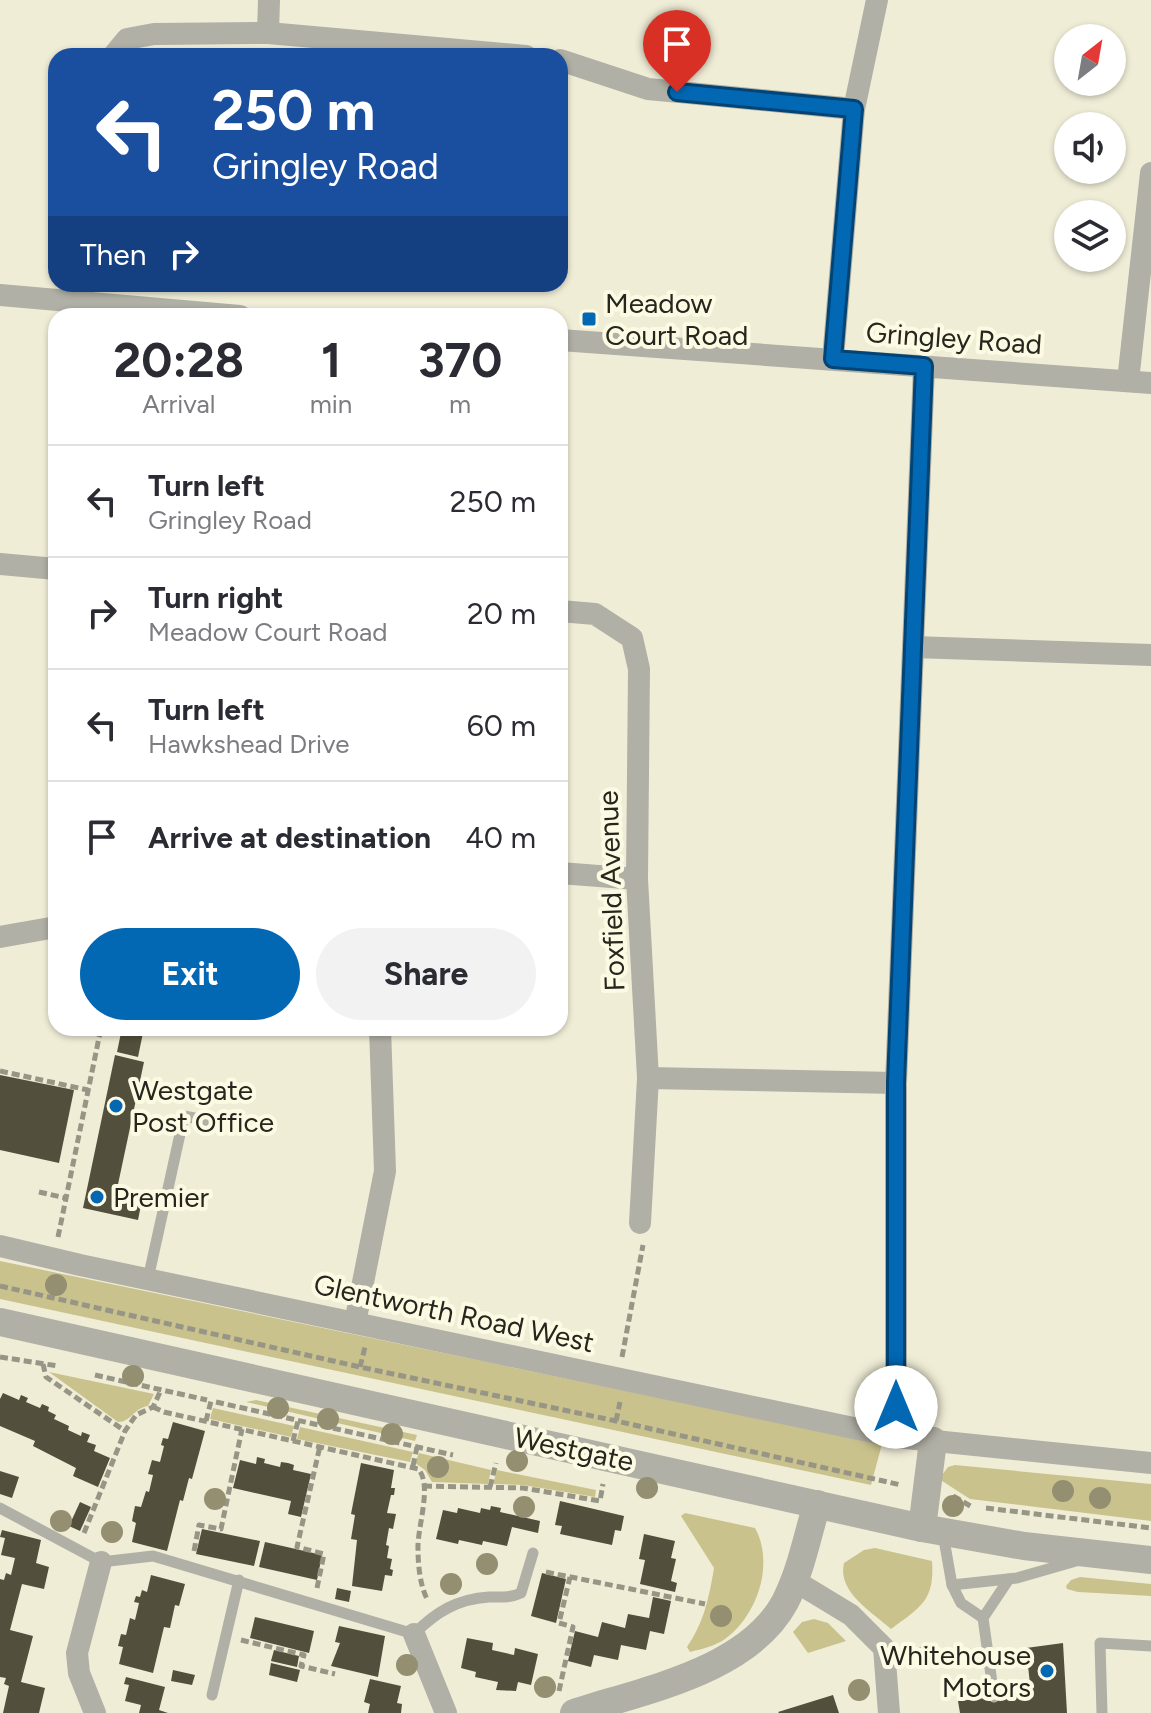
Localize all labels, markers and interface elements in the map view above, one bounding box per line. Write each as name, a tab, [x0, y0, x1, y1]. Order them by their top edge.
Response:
pin	[643, 10, 711, 92]
icon: arrive	[655, 22, 699, 66]
north arrow	[1054, 24, 1126, 96]
map controls	[1054, 24, 1126, 272]
text: 250 m	[212, 77, 375, 144]
icon: left	[80, 80, 184, 184]
button: sound	[1054, 112, 1126, 184]
text: Gringley Road	[212, 145, 439, 188]
button: layers	[1054, 200, 1126, 272]
icon: right	[162, 232, 206, 276]
text: Then	[80, 236, 146, 273]
place label: Meadow Court Road	[605, 286, 748, 352]
marker: Meadow Court Road	[580, 310, 598, 328]
street label: Gringley Road	[865, 315, 1043, 361]
text: 20:28	[114, 331, 244, 389]
text: 1	[321, 331, 341, 389]
text: 370	[418, 331, 502, 389]
text: Arrival	[142, 388, 216, 420]
text: min	[310, 388, 352, 420]
text: m	[449, 388, 471, 420]
text: Turn left	[148, 467, 265, 504]
icon: left	[80, 479, 124, 523]
text: 250 m	[450, 483, 536, 520]
text: Gringley Road	[148, 504, 312, 536]
text: Turn right	[148, 579, 283, 616]
icon: right	[80, 591, 124, 635]
text: 20 m	[467, 595, 536, 632]
text: Meadow Court Road	[148, 616, 387, 648]
text: Turn left	[148, 691, 265, 728]
icon: left	[80, 703, 124, 747]
text: 60 m	[467, 707, 536, 744]
text: Hawkshead Drive	[148, 728, 349, 760]
street label: Foxfield Avenue	[591, 790, 631, 992]
icon: arrive	[80, 815, 124, 859]
text: Arrive at destination	[148, 819, 431, 856]
text: 40 m	[465, 819, 536, 856]
button: Exit	[80, 928, 300, 1020]
button: Share	[316, 928, 536, 1020]
place label: Westgate Post Office	[132, 1073, 274, 1139]
marker: Westgate Post Office	[107, 1097, 125, 1115]
place label: Premier	[113, 1180, 209, 1214]
marker: Premier	[88, 1188, 106, 1206]
street label: Glentworth Road West	[311, 1267, 597, 1359]
position arrow	[854, 1365, 938, 1449]
street label: Westgate	[511, 1420, 637, 1478]
place label: Whitehouse Motors	[880, 1638, 1031, 1704]
marker: Whitehouse Motors	[1038, 1662, 1056, 1680]

